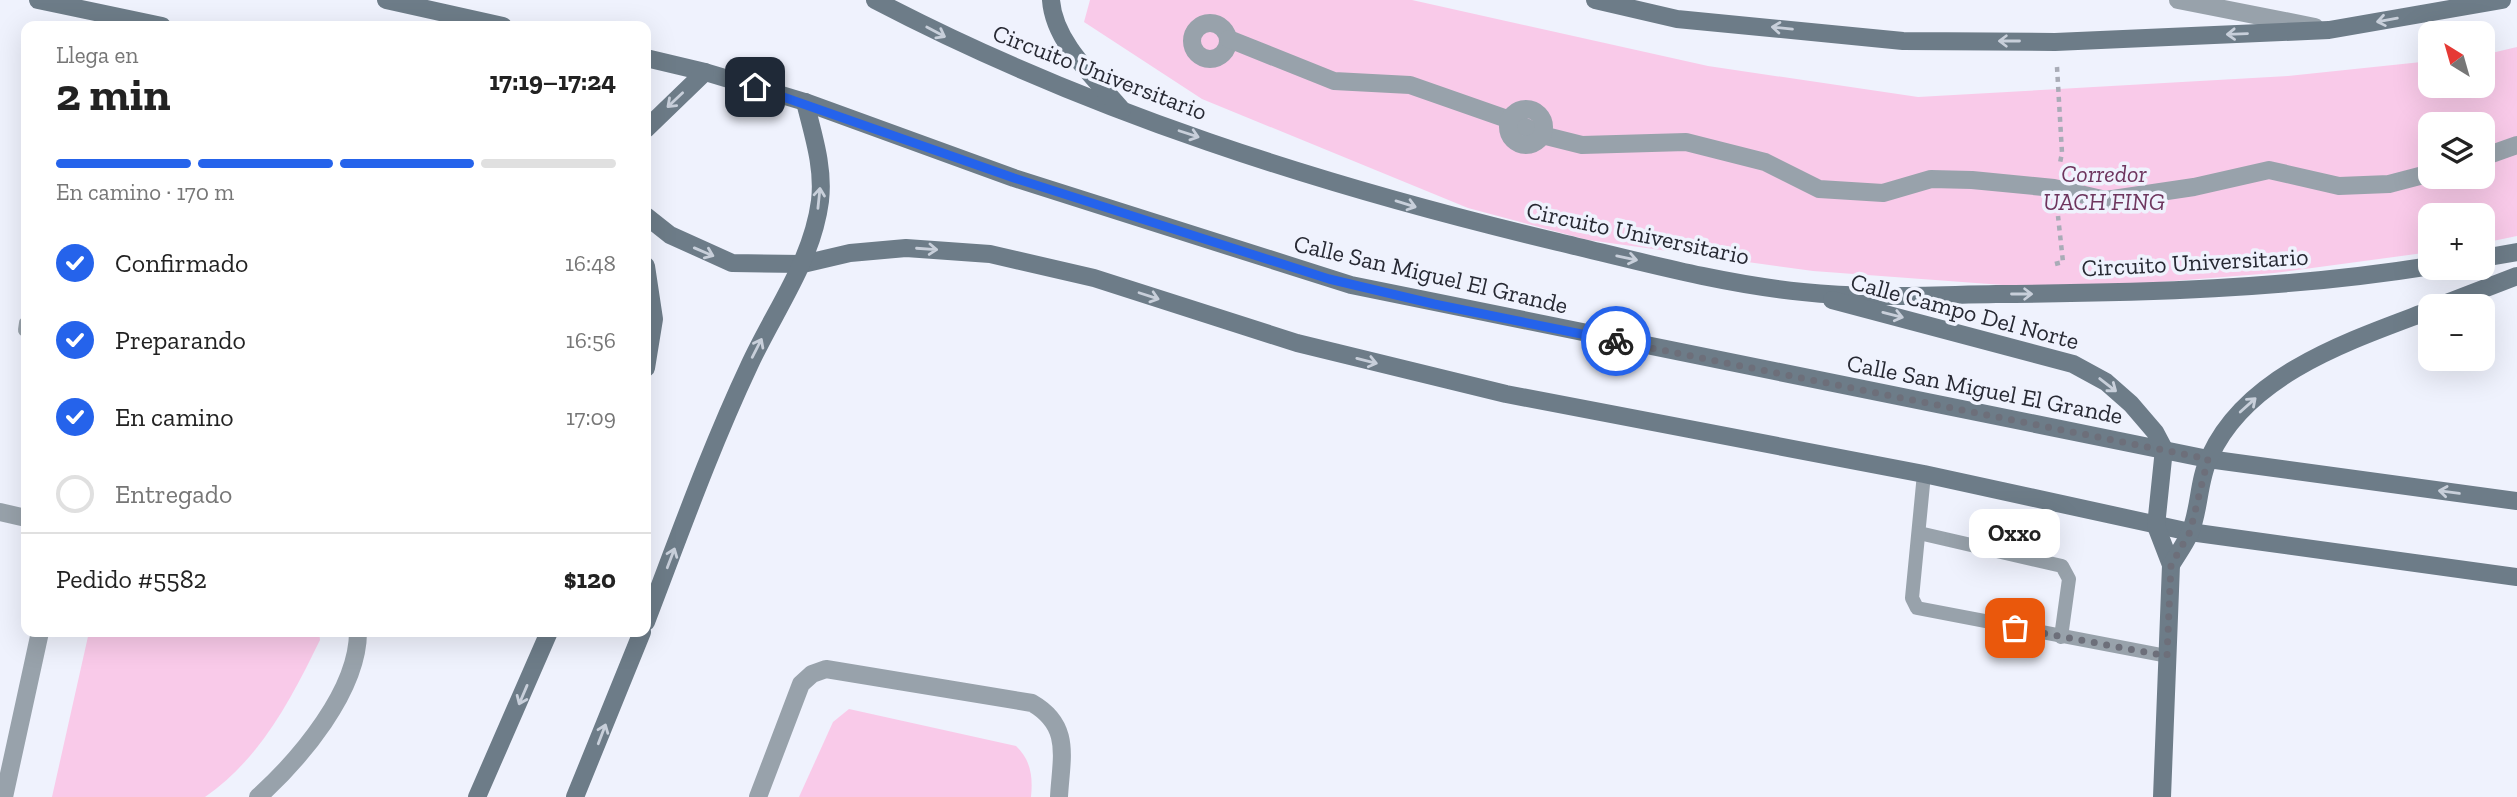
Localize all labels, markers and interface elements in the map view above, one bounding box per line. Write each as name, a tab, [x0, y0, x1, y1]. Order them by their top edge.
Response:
one-way arrow	[2376, 14, 2398, 27]
street label: Circuito Universitario	[989, 18, 1211, 126]
north arrow	[2418, 21, 2496, 98]
map controls	[2418, 21, 2495, 371]
one-way arrow	[1772, 22, 1794, 35]
one-way arrow	[925, 25, 946, 39]
one-way arrow	[2225, 27, 2248, 40]
one-way arrow	[1998, 34, 2021, 48]
text: Llega en	[56, 41, 138, 69]
pin	[725, 57, 785, 117]
text: 17:19–17:24	[489, 65, 616, 97]
text: 2 min	[56, 67, 171, 122]
icon: home	[736, 68, 774, 106]
one-way arrow	[667, 91, 684, 108]
button: layers	[2418, 112, 2495, 189]
one-way arrow	[1178, 129, 1200, 141]
park label: Corredor UACH FING	[2043, 159, 2165, 216]
text: En camino · 170 m	[56, 178, 234, 206]
one-way arrow	[813, 187, 826, 209]
street label: Circuito Universitario	[1524, 195, 1752, 271]
one-way arrow	[1395, 198, 1417, 211]
button: +	[2418, 203, 2495, 280]
street label: Calle San Miguel El Grande	[1291, 228, 1571, 320]
street label: Circuito Universitario	[2081, 242, 2309, 282]
one-way arrow	[916, 243, 939, 256]
icon: check	[56, 244, 94, 282]
one-way arrow	[692, 246, 714, 259]
text: Confirmado	[115, 247, 248, 279]
text: 16:48	[565, 249, 616, 277]
one-way arrow	[1615, 252, 1638, 265]
street label: Calle Campo Del Norte	[1848, 267, 2082, 355]
one-way arrow	[2011, 287, 2034, 301]
one-way arrow	[1138, 290, 1160, 303]
button: −	[2418, 294, 2495, 371]
courier	[1581, 306, 1651, 376]
one-way arrow	[1881, 309, 1904, 322]
icon: check	[56, 321, 94, 359]
icon: bike	[1597, 322, 1635, 360]
text: Preparando	[115, 324, 246, 356]
text: 16:56	[566, 326, 616, 354]
one-way arrow	[751, 338, 765, 359]
street label: Calle San Miguel El Grande	[1845, 348, 2125, 430]
one-way arrow	[1355, 355, 1378, 368]
one-way arrow	[2098, 377, 2117, 392]
one-way arrow	[2239, 397, 2257, 413]
icon: check	[56, 398, 94, 436]
text: En camino	[115, 401, 234, 433]
text: 17:09	[566, 403, 616, 431]
text: Entregado	[115, 478, 232, 510]
one-way arrow	[2439, 485, 2461, 498]
callout: Oxxo	[1969, 509, 2060, 558]
text: Oxxo	[1988, 519, 2041, 547]
one-way arrow	[665, 548, 678, 569]
text: Pedido #5582	[56, 563, 207, 595]
text: $120	[564, 563, 616, 595]
pin	[1985, 598, 2045, 658]
icon: bag	[1996, 609, 2034, 647]
one-way arrow	[516, 684, 529, 705]
one-way arrow	[596, 724, 609, 746]

